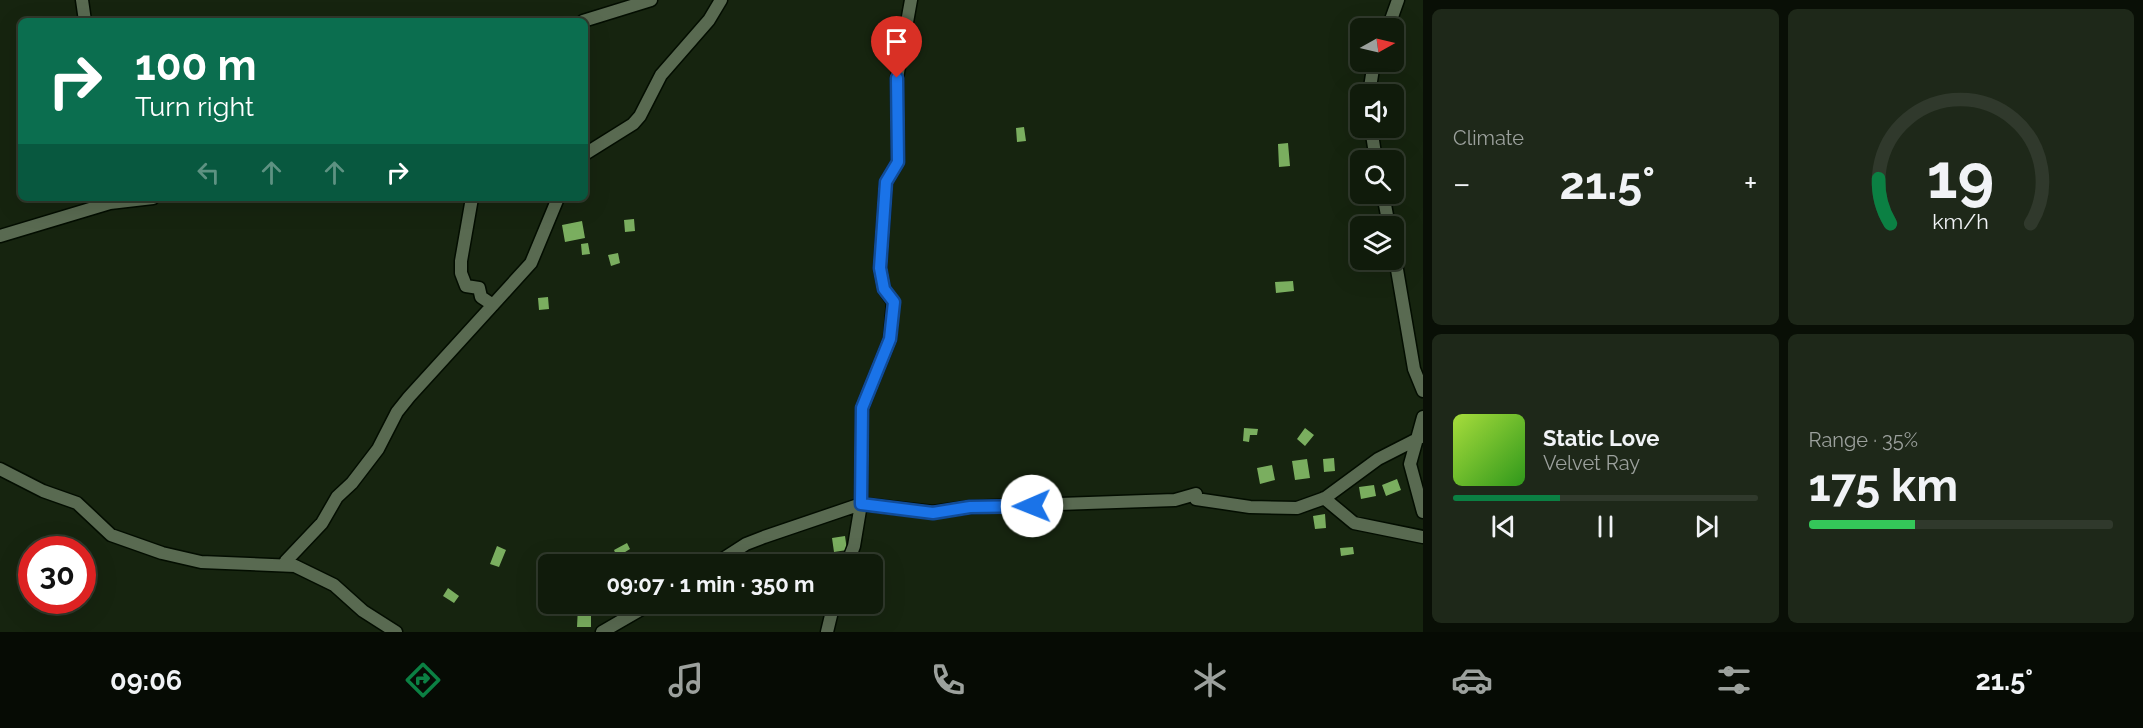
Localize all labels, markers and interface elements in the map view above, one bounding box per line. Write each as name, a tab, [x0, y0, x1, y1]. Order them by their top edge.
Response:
pin	[871, 16, 922, 78]
north arrow	[1350, 18, 1404, 72]
map controls	[1350, 18, 1404, 270]
icon: arrive	[880, 25, 913, 58]
text: 100 m	[135, 41, 257, 90]
icon: right	[36, 42, 114, 120]
button: sound	[1350, 84, 1404, 138]
text: Turn right	[135, 91, 254, 122]
text: Climate	[1453, 126, 1524, 150]
text: 19	[1927, 139, 1995, 213]
button: search	[1350, 150, 1404, 204]
icon: left	[192, 156, 225, 189]
icon: ahead	[255, 156, 288, 189]
icon: ahead	[318, 156, 351, 189]
icon: right	[381, 156, 414, 189]
text: 21.5°	[1560, 157, 1655, 210]
text: −	[1453, 164, 1471, 203]
text: +	[1744, 164, 1758, 203]
text: km/h	[1932, 209, 1989, 234]
button: layers	[1350, 216, 1404, 270]
text: Static Love	[1543, 425, 1660, 451]
text: Range · 35%	[1809, 428, 1918, 452]
text: Velvet Ray	[1543, 451, 1640, 475]
text: 175 km	[1809, 459, 1958, 512]
position arrow	[1000, 474, 1064, 538]
icon: previous	[1487, 510, 1520, 543]
icon: pause	[1589, 510, 1622, 543]
icon: next	[1690, 510, 1723, 543]
speed limit sign: 30	[18, 536, 96, 614]
text: 09:07 · 1 min · 350 m	[606, 571, 815, 597]
icon: directions	[402, 659, 444, 701]
icon: music	[665, 659, 707, 701]
icon: phone	[927, 659, 969, 701]
icon: climate	[1189, 659, 1231, 701]
icon: car	[1451, 659, 1493, 701]
icon: filters	[1713, 659, 1755, 701]
text: 09:06	[110, 665, 182, 696]
text: 21.5°	[1976, 665, 2033, 696]

